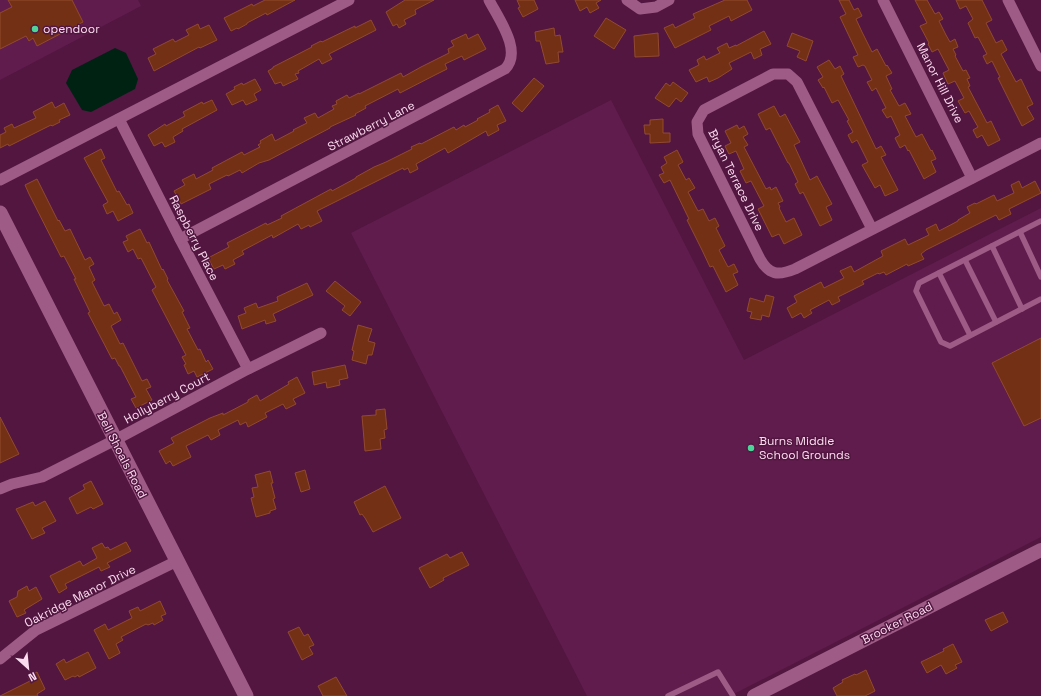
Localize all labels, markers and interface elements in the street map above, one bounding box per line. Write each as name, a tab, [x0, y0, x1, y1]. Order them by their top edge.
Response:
place label: opendoor	[43, 21, 100, 37]
marker: opendoor	[30, 24, 40, 34]
street label: Manor Hill Drive	[913, 40, 967, 126]
street label: Strawberry Lane	[325, 97, 417, 155]
street label: Bryan Terrace Drive	[704, 126, 768, 234]
street label: Raspberry Place	[166, 193, 222, 283]
street label: Hollyberry Court	[121, 369, 213, 427]
street label: Bell Shoals Road	[93, 409, 151, 501]
place label: Burns Middle School Grounds	[759, 433, 850, 463]
marker: Burns Middle School Grounds	[746, 443, 756, 453]
street label: Oakridge Manor Drive	[22, 561, 138, 631]
street label: Brooker Road	[859, 598, 935, 648]
north arrow	[8, 648, 48, 688]
text: N	[26, 669, 39, 685]

